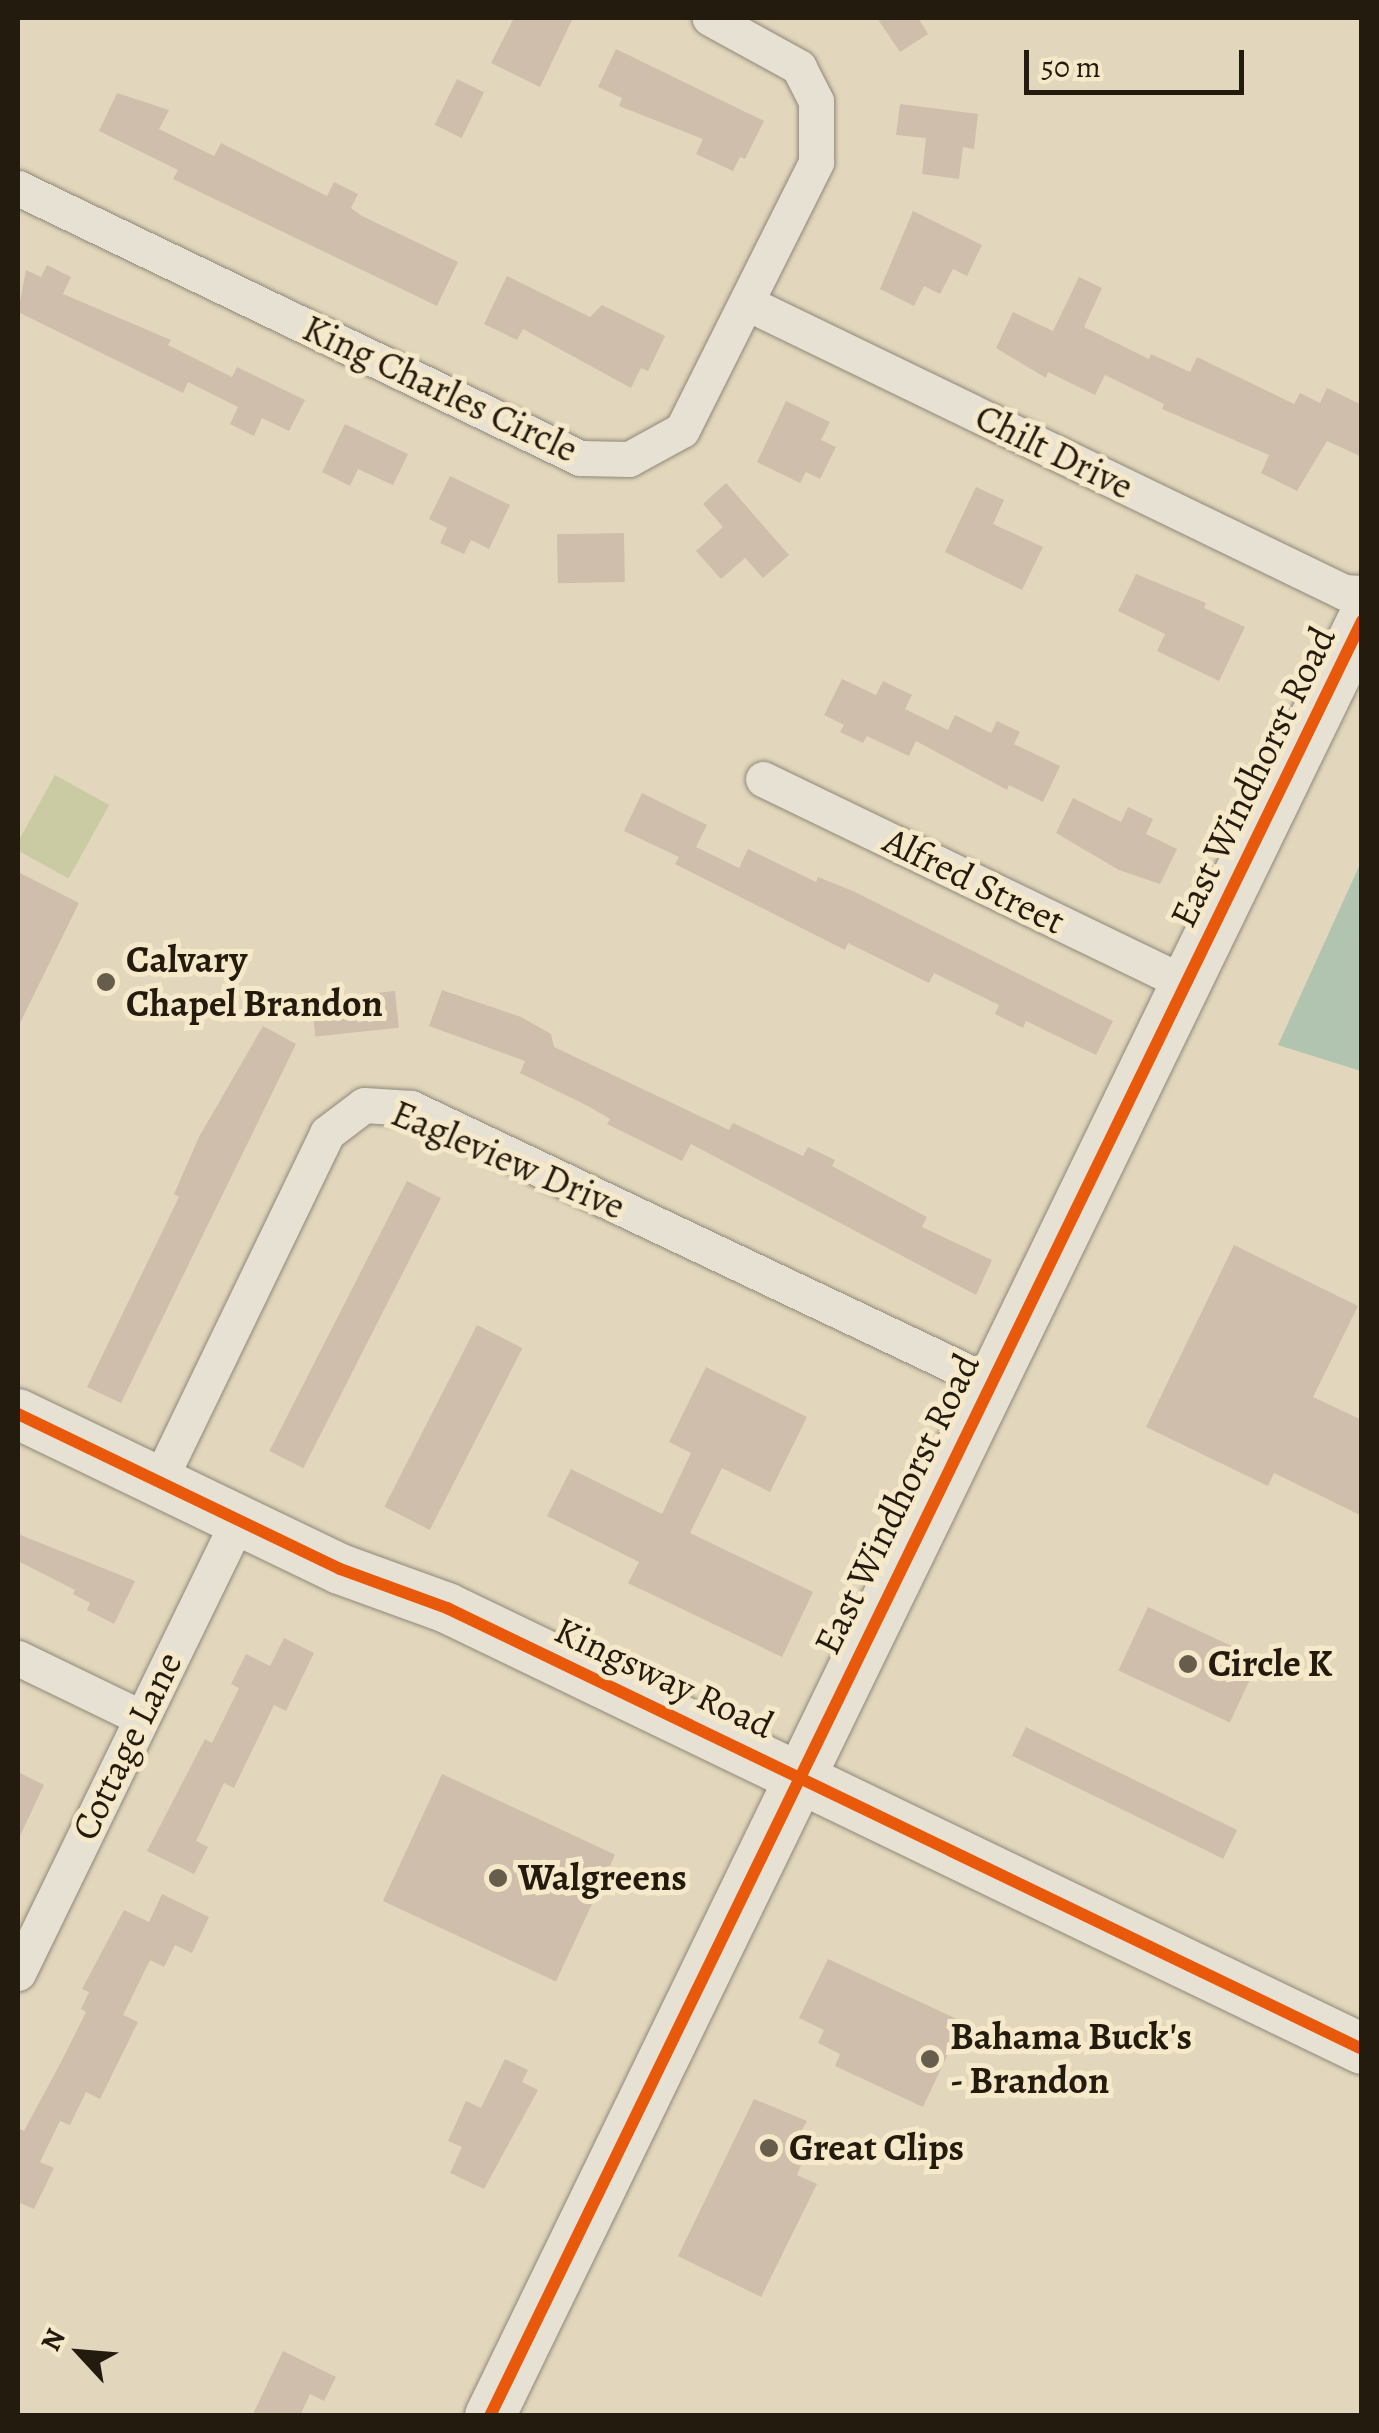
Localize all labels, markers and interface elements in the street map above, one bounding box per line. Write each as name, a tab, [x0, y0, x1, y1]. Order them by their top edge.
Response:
scale bar	[1029, 30, 1249, 92]
text: 50 m	[1041, 47, 1101, 87]
street label: King Charles Circle	[295, 305, 585, 473]
street label: Chilt Drive	[968, 394, 1140, 510]
street label: East Windhorst Road	[1160, 619, 1346, 935]
street label: Alfred Street	[876, 818, 1072, 944]
place label: Calvary Chapel Brandon	[126, 937, 383, 1026]
marker: Calvary Chapel Brandon	[95, 971, 117, 993]
street label: Eagleview Drive	[384, 1090, 632, 1230]
street label: East Windhorst Road	[804, 1346, 990, 1662]
street label: Kingsway Road	[547, 1607, 781, 1749]
place label: Circle K	[1208, 1641, 1332, 1687]
street label: Cottage Lane	[62, 1645, 192, 1847]
marker: Circle K	[1177, 1653, 1199, 1675]
place label: Walgreens	[518, 1855, 687, 1901]
marker: Walgreens	[487, 1867, 509, 1889]
place label: Bahama Buck's - Brandon	[950, 2014, 1192, 2104]
marker: Bahama Buck's - Brandon	[919, 2048, 941, 2070]
place label: Great Clips	[789, 2125, 964, 2171]
marker: Great Clips	[758, 2137, 780, 2159]
north arrow	[30, 2303, 130, 2403]
text: N	[31, 2322, 75, 2357]

